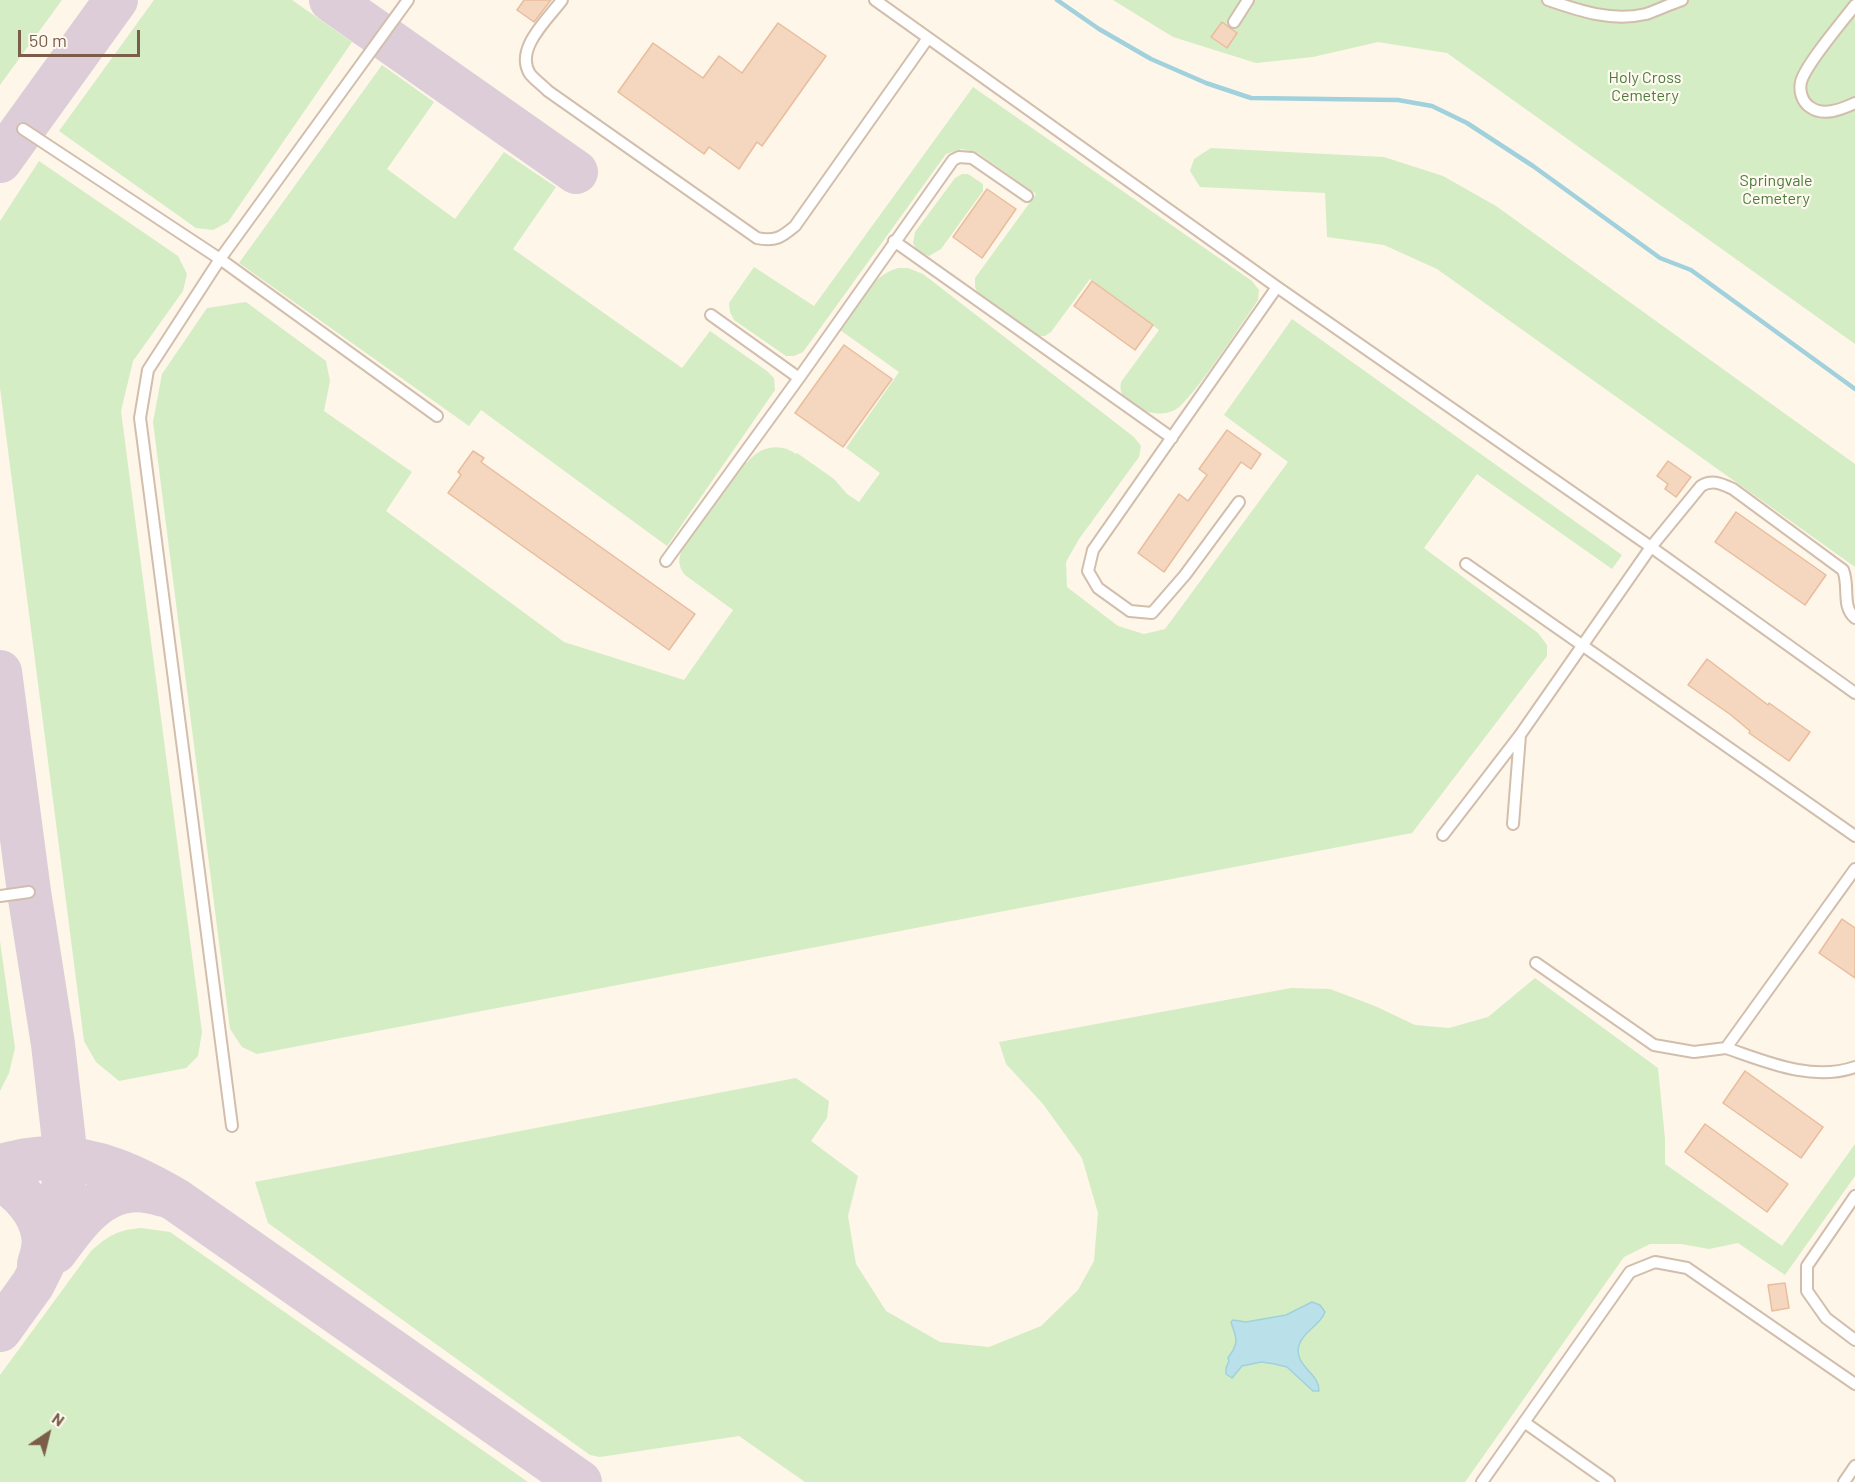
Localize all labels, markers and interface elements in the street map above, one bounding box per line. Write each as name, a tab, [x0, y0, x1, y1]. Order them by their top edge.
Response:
scale bar	[21, 18, 142, 56]
text: 50 m	[29, 29, 67, 51]
park label: Holy Cross Cemetery	[1609, 68, 1681, 106]
park label: Springvale Cemetery	[1739, 171, 1813, 209]
north arrow	[18, 1404, 78, 1464]
text: N	[49, 1408, 68, 1430]

